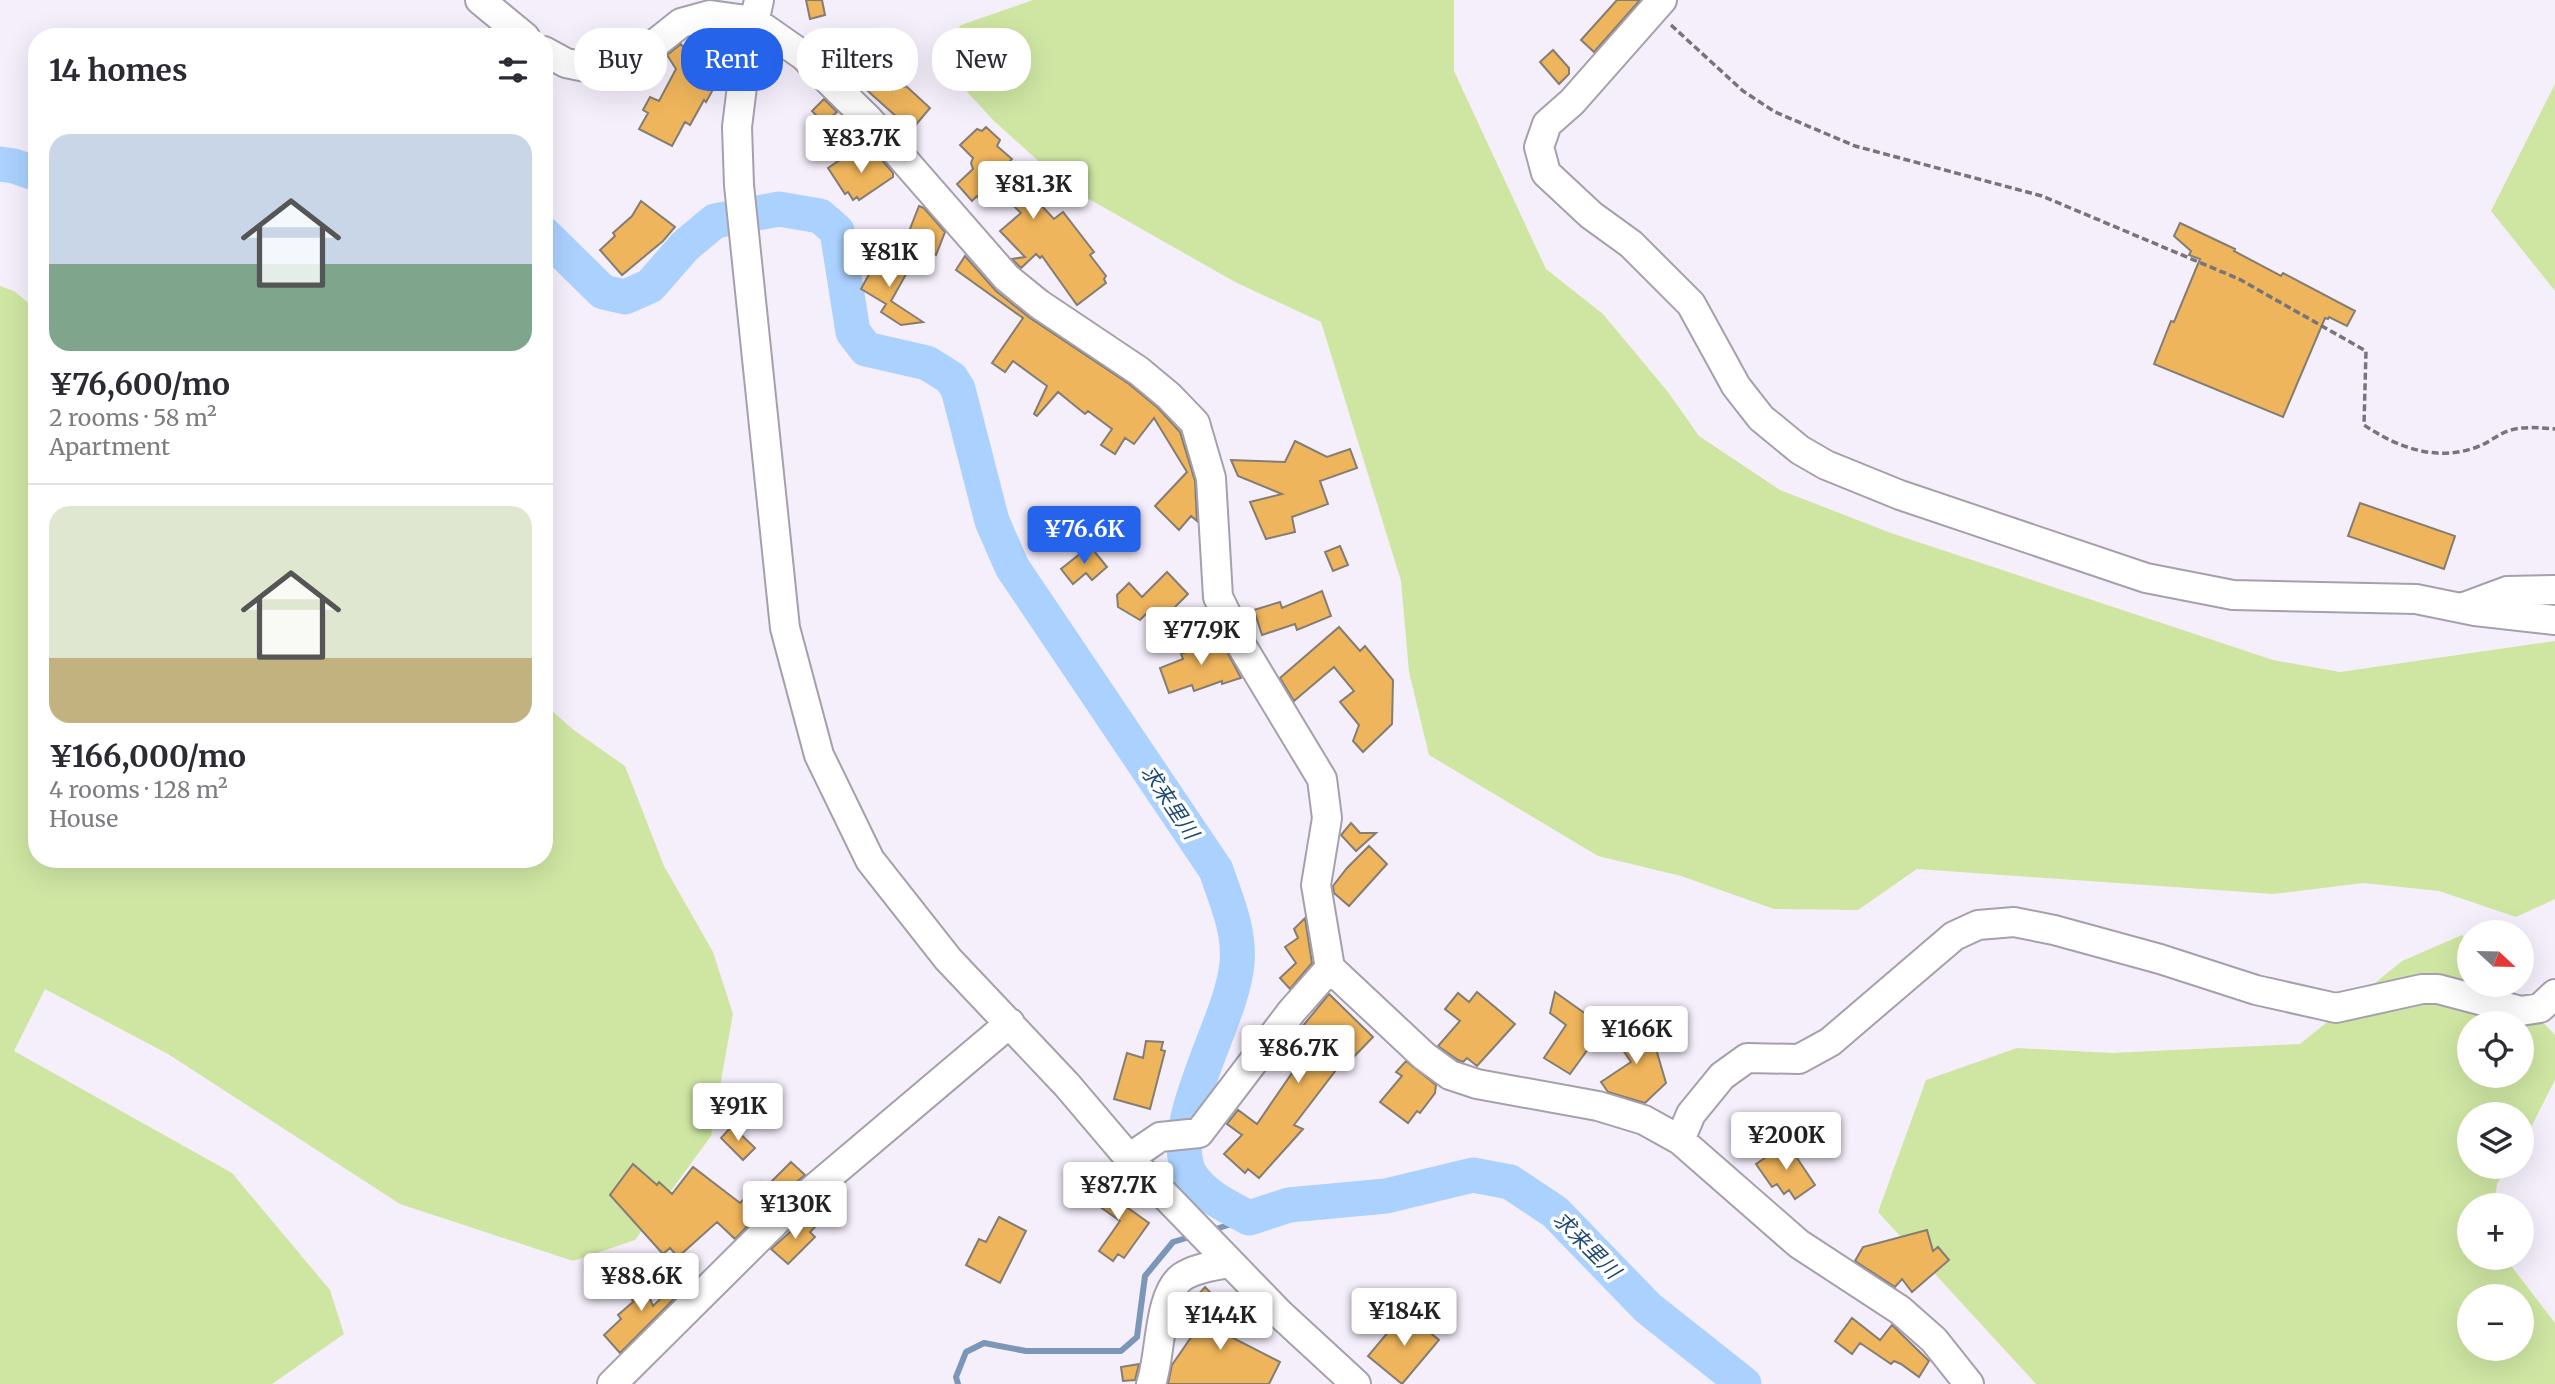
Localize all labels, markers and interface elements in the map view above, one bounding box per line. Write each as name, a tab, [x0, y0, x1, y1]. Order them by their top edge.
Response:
chip: Buy	[574, 28, 667, 91]
chip: Rent	[681, 28, 783, 91]
chip: Filters	[797, 28, 918, 91]
chip: New	[932, 28, 1031, 91]
text: 14 homes	[49, 51, 187, 89]
icon: filters	[494, 51, 532, 89]
pin: ¥83.7K	[804, 116, 918, 175]
text: ¥83.7K	[822, 123, 900, 152]
pin: ¥81.3K	[976, 162, 1090, 221]
text: ¥81.3K	[994, 169, 1072, 198]
icon: home	[228, 180, 354, 306]
pin: ¥81K	[848, 230, 930, 289]
text: ¥81K	[860, 237, 918, 266]
text: ¥76,600/mo	[49, 365, 230, 403]
text: 2 rooms · 58 m²	[49, 403, 217, 432]
text: Apartment	[49, 432, 170, 461]
pin: ¥76.6K	[1027, 506, 1141, 566]
text: ¥76.6K	[1044, 514, 1124, 543]
icon: home	[228, 552, 354, 678]
pin: ¥77.9K	[1144, 608, 1258, 667]
text: ¥77.9K	[1162, 615, 1240, 644]
text: ¥166,000/mo	[49, 737, 246, 775]
water label: 求来里川	[1135, 760, 1206, 846]
text: 4 rooms · 128 m²	[49, 775, 228, 804]
text: House	[49, 804, 118, 833]
north arrow	[2457, 920, 2534, 998]
map controls	[2457, 920, 2534, 1361]
pin: ¥166K	[1587, 1006, 1685, 1066]
button: locate	[2457, 1011, 2534, 1088]
text: ¥166K	[1600, 1014, 1672, 1043]
pin: ¥86.7K	[1241, 1026, 1355, 1085]
text: ¥86.7K	[1258, 1033, 1338, 1062]
pin: ¥91K	[697, 1084, 779, 1143]
text: ¥91K	[709, 1091, 767, 1120]
button: layers	[2457, 1102, 2534, 1179]
pin: ¥200K	[1737, 1112, 1835, 1172]
text: ¥200K	[1747, 1120, 1825, 1149]
pin: ¥87.7K	[1061, 1162, 1175, 1222]
text: ¥87.7K	[1079, 1170, 1157, 1199]
pin: ¥130K	[746, 1182, 844, 1241]
text: ¥130K	[759, 1189, 831, 1218]
button: +	[2457, 1193, 2534, 1270]
water label: 求来里川	[1548, 1206, 1628, 1286]
pin: ¥88.6K	[584, 1254, 698, 1313]
text: ¥88.6K	[600, 1261, 682, 1290]
button: −	[2457, 1284, 2534, 1361]
pin: ¥184K	[1355, 1288, 1453, 1348]
pin: ¥144K	[1171, 1292, 1269, 1352]
text: ¥184K	[1368, 1296, 1440, 1325]
text: ¥144K	[1184, 1300, 1256, 1329]

